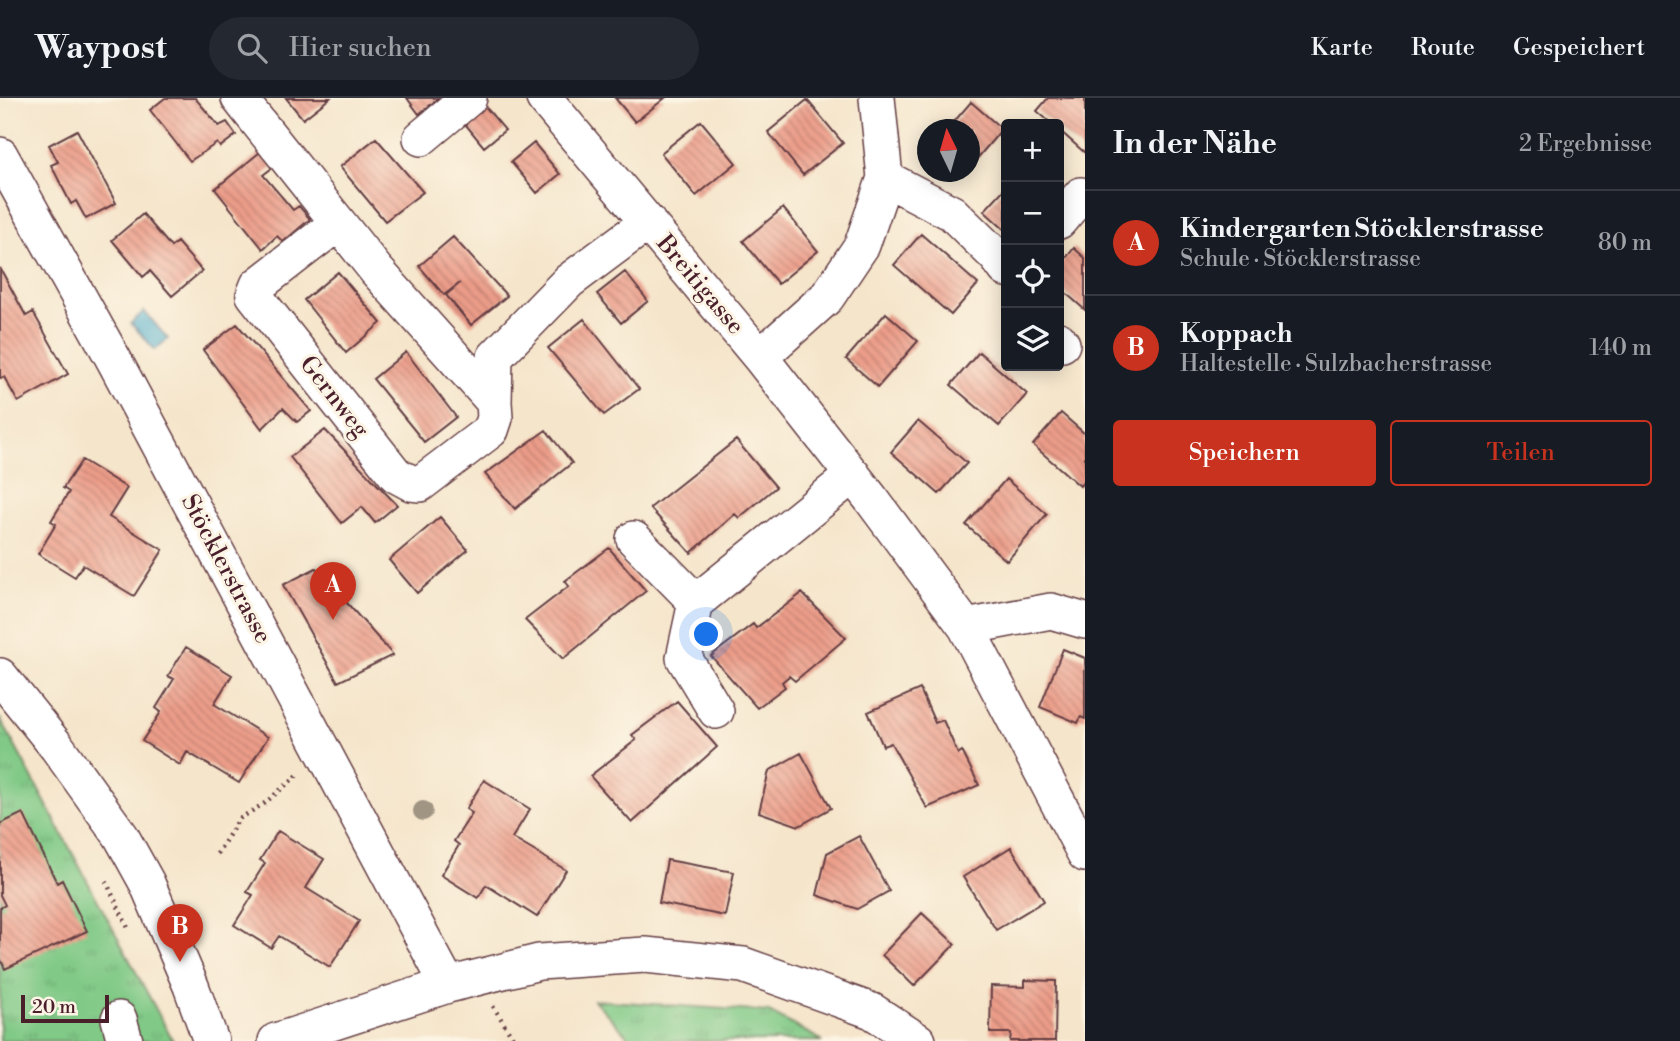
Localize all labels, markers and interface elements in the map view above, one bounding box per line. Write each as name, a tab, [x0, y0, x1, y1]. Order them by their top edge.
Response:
search box	[209, 17, 699, 80]
text: Waypost	[35, 28, 167, 69]
icon: search	[233, 29, 271, 67]
text: Hier suchen	[289, 32, 431, 64]
text: Karte	[1311, 33, 1373, 63]
text: Route	[1411, 33, 1475, 63]
text: Gespeichert	[1513, 33, 1645, 63]
north arrow	[917, 119, 980, 182]
map controls	[1001, 119, 1064, 371]
button: +	[1001, 119, 1064, 182]
text: In der Nähe	[1113, 125, 1277, 163]
text: 2 Ergebnisse	[1519, 130, 1652, 158]
button: −	[1001, 182, 1064, 245]
text: Kindergarten Stöcklerstrasse	[1180, 213, 1544, 245]
street label: Breitigasse	[649, 228, 750, 341]
text: A	[1128, 229, 1144, 257]
text: 80 m	[1598, 229, 1652, 257]
button: locate	[1001, 245, 1064, 308]
text: Schule · Stöcklerstrasse	[1180, 245, 1421, 273]
button: layers	[1001, 308, 1064, 371]
text: Koppach	[1180, 318, 1293, 350]
text: B	[1127, 334, 1145, 362]
text: 140 m	[1589, 334, 1652, 362]
street label: Gernweg	[293, 350, 376, 444]
text: Haltestelle · Sulzbacherstrasse	[1180, 350, 1492, 378]
button: Speichern	[1113, 420, 1376, 486]
button: Teilen	[1390, 420, 1652, 486]
street label: Stöcklerstrasse	[174, 489, 278, 649]
pin: A	[310, 562, 356, 620]
your location	[689, 617, 723, 651]
pin: B	[157, 904, 203, 962]
scale bar	[21, 992, 108, 1024]
text: 20 m	[32, 995, 76, 1019]

